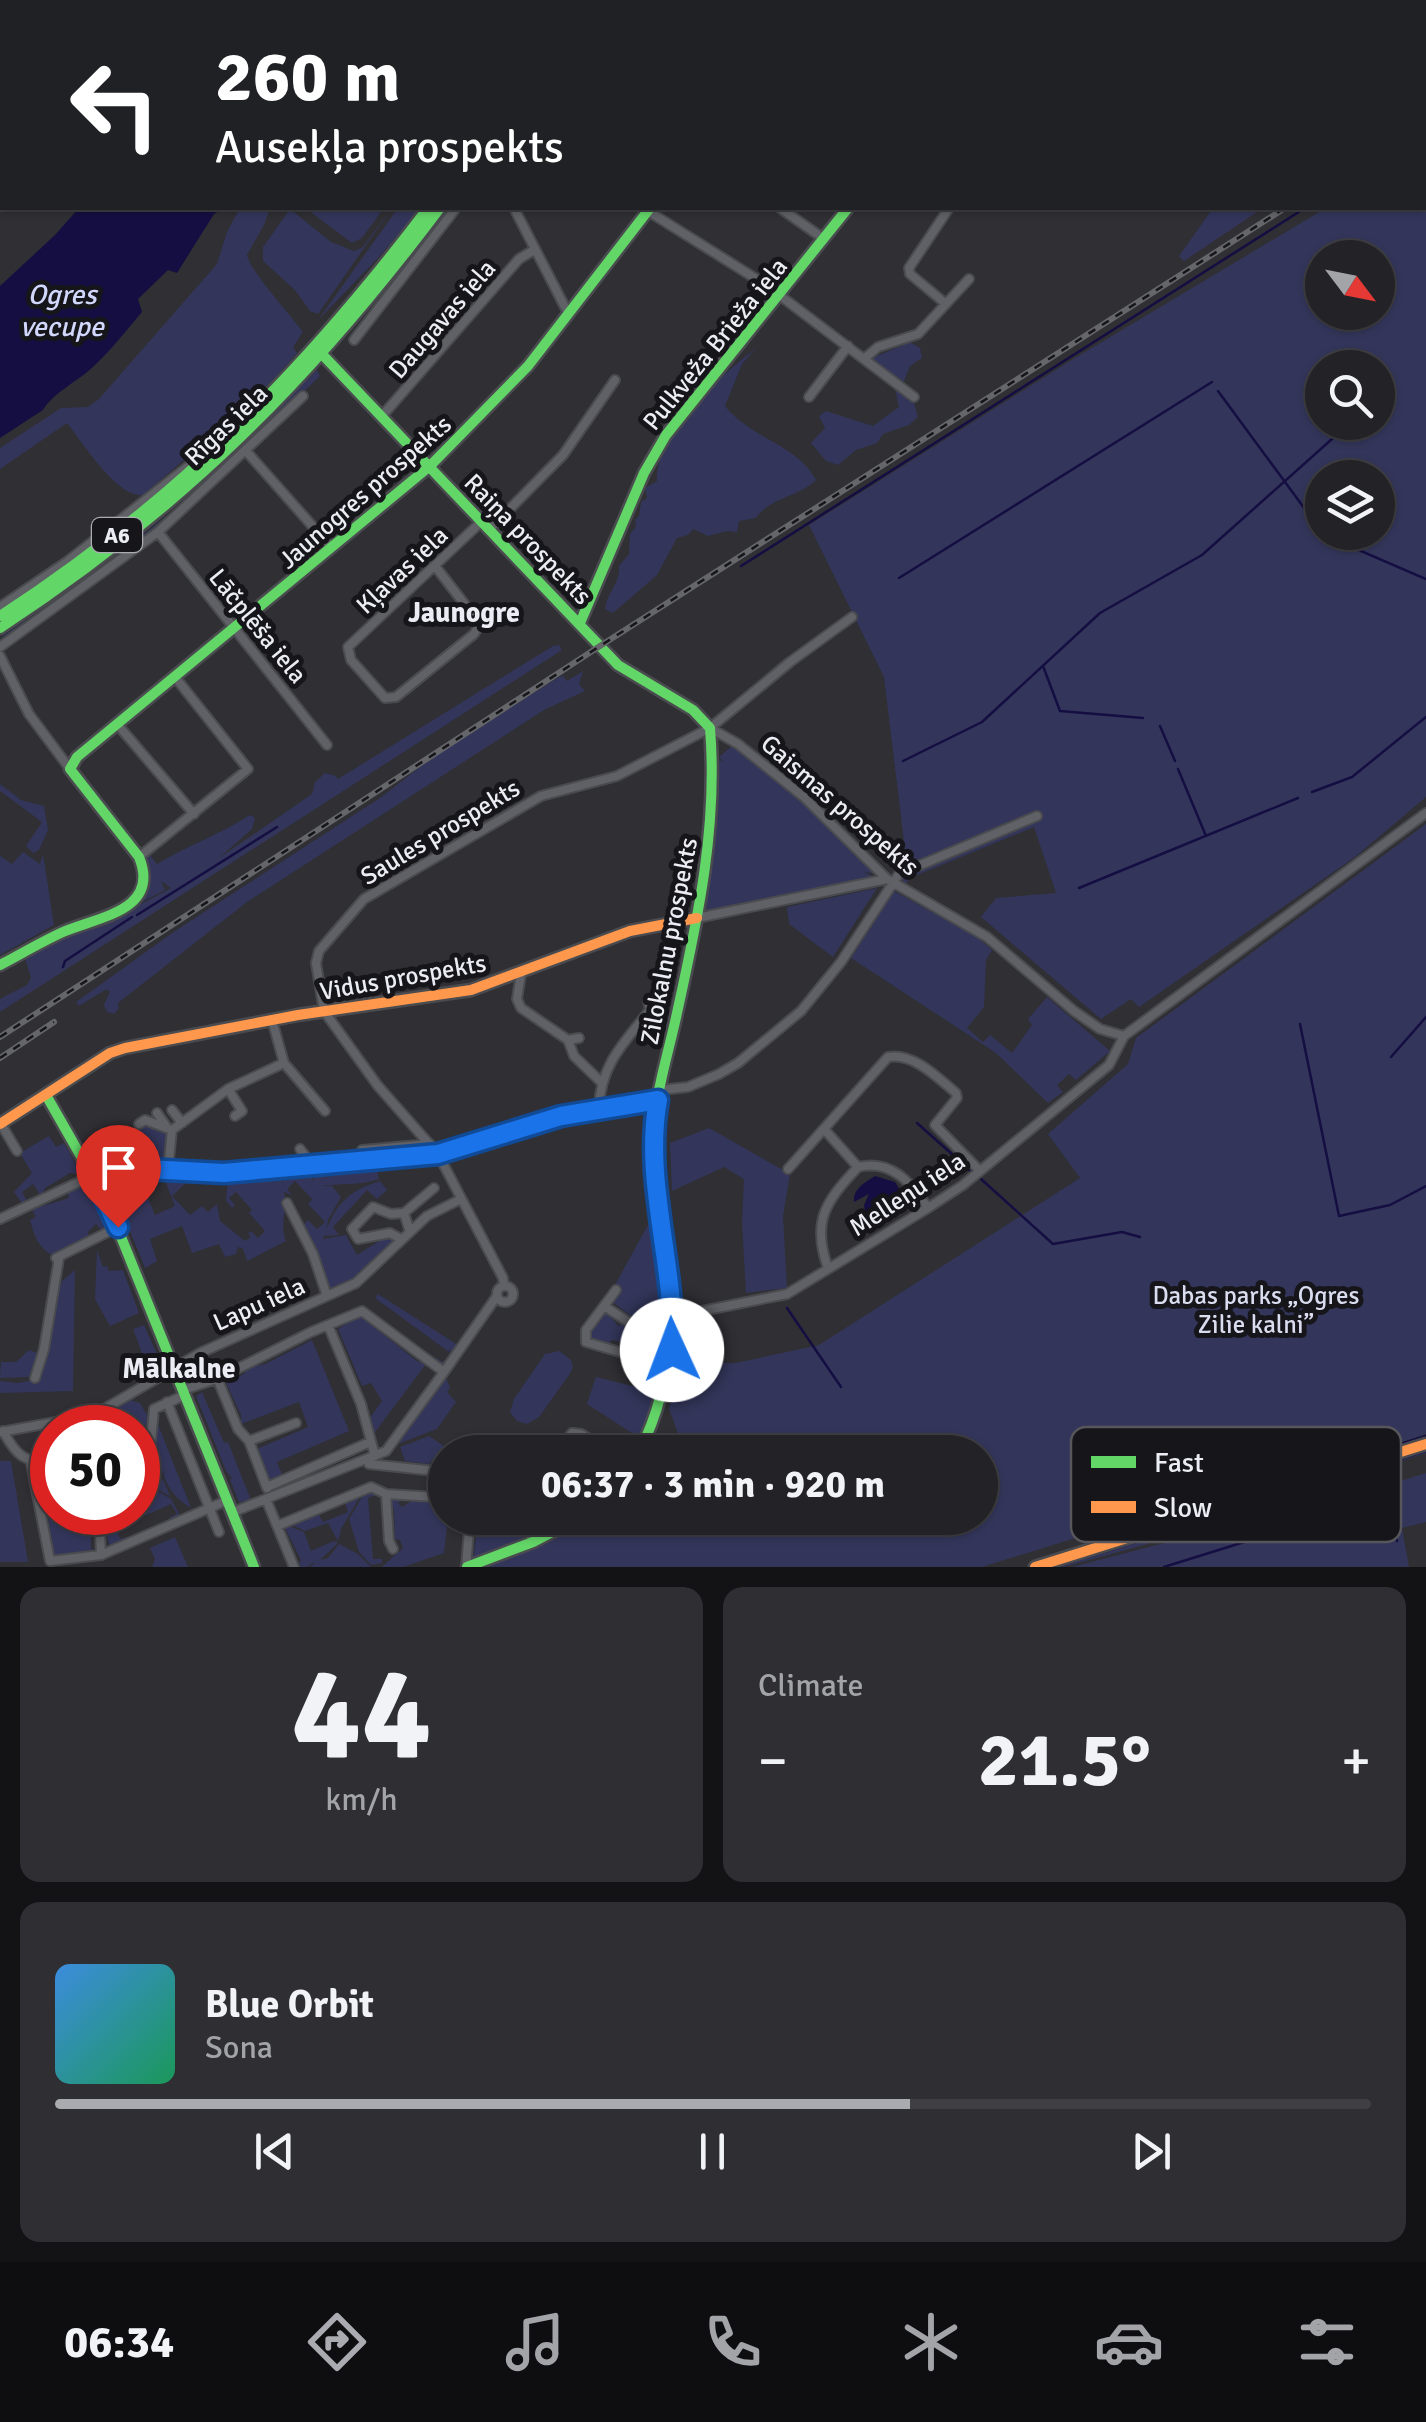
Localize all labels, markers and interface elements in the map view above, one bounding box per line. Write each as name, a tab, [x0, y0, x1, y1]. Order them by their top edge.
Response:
text: 260 m	[215, 34, 400, 120]
icon: left	[50, 40, 180, 170]
text: Ausekļa prospekts	[215, 120, 564, 175]
north arrow	[1305, 240, 1395, 330]
map controls	[1305, 240, 1395, 550]
street label: Pulkveža Brieža iela	[636, 252, 794, 436]
street label: Daugavas iela	[382, 253, 502, 385]
water label: Ogres vecupe	[20, 278, 106, 344]
button: search	[1305, 350, 1395, 440]
street label: Rīgas iela	[178, 378, 274, 472]
street label: Jaunogres prospekts	[272, 409, 458, 575]
button: layers	[1305, 460, 1395, 550]
street label: Raiņa prospekts	[458, 467, 598, 611]
road number: A6	[92, 518, 142, 552]
street label: Kļavas iela	[350, 520, 454, 620]
street label: Lāčplēša iela	[202, 562, 314, 690]
district label: Jaunogre	[408, 596, 520, 630]
street label: Gaismas prospekts	[755, 728, 925, 882]
street label: Saules prospekts	[355, 772, 525, 892]
street label: Zilokalnu prospekts	[634, 835, 704, 1047]
street label: Vidus prospekts	[317, 947, 489, 1007]
pin	[76, 1125, 161, 1228]
icon: arrive	[91, 1140, 146, 1195]
street label: Melleņu iela	[843, 1145, 971, 1243]
street label: Lapu iela	[208, 1270, 310, 1338]
park label: Dabas parks „Ogres Zilie kalni”	[1152, 1280, 1360, 1340]
position arrow	[620, 1298, 724, 1402]
district label: Mālkalne	[122, 1352, 236, 1386]
speed limit sign: 50	[30, 1405, 160, 1535]
legend	[1071, 1427, 1401, 1542]
text: Fast	[1154, 1446, 1204, 1480]
text: 06:37 · 3 min · 920 m	[541, 1461, 885, 1508]
text: Slow	[1154, 1491, 1212, 1525]
text: 44	[291, 1635, 432, 1795]
text: Climate	[758, 1666, 864, 1705]
text: 21.5°	[978, 1714, 1151, 1807]
text: −	[758, 1727, 788, 1795]
text: +	[1341, 1727, 1371, 1795]
text: km/h	[325, 1780, 398, 1819]
text: Blue Orbit	[205, 1981, 374, 2028]
text: Sona	[205, 2028, 273, 2067]
icon: previous	[247, 2124, 302, 2179]
icon: pause	[685, 2124, 740, 2179]
icon: next	[1124, 2124, 1179, 2179]
icon: directions	[302, 2307, 372, 2377]
icon: music	[500, 2307, 570, 2377]
icon: phone	[698, 2307, 768, 2377]
icon: climate	[896, 2307, 966, 2377]
icon: car	[1094, 2307, 1164, 2377]
icon: filters	[1292, 2307, 1362, 2377]
text: 06:34	[64, 2315, 174, 2370]

